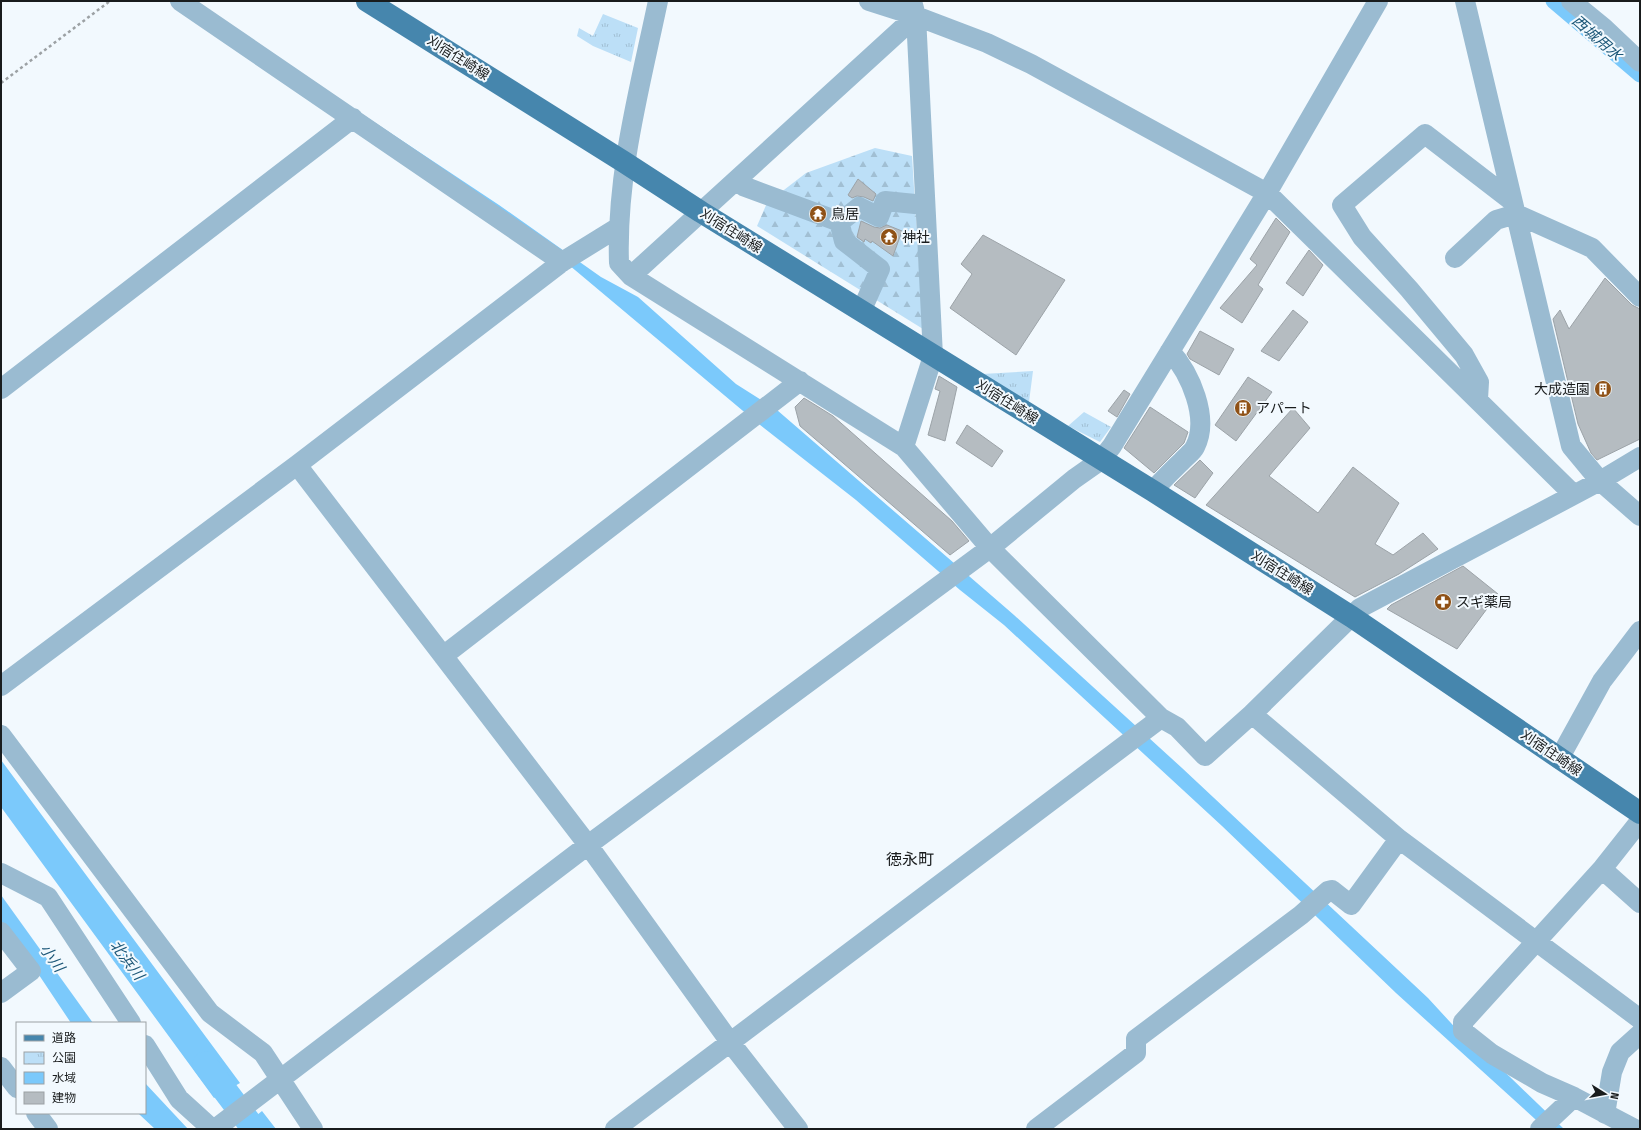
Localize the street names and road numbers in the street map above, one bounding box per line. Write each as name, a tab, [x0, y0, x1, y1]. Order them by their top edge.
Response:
street label: 刈宿住崎線	[424, 32, 492, 84]
street label: 刈宿住崎線	[697, 205, 765, 257]
street label: 刈宿住崎線	[973, 376, 1041, 428]
street label: 刈宿住崎線	[1248, 547, 1316, 599]
street label: 刈宿住崎線	[1517, 726, 1585, 780]

